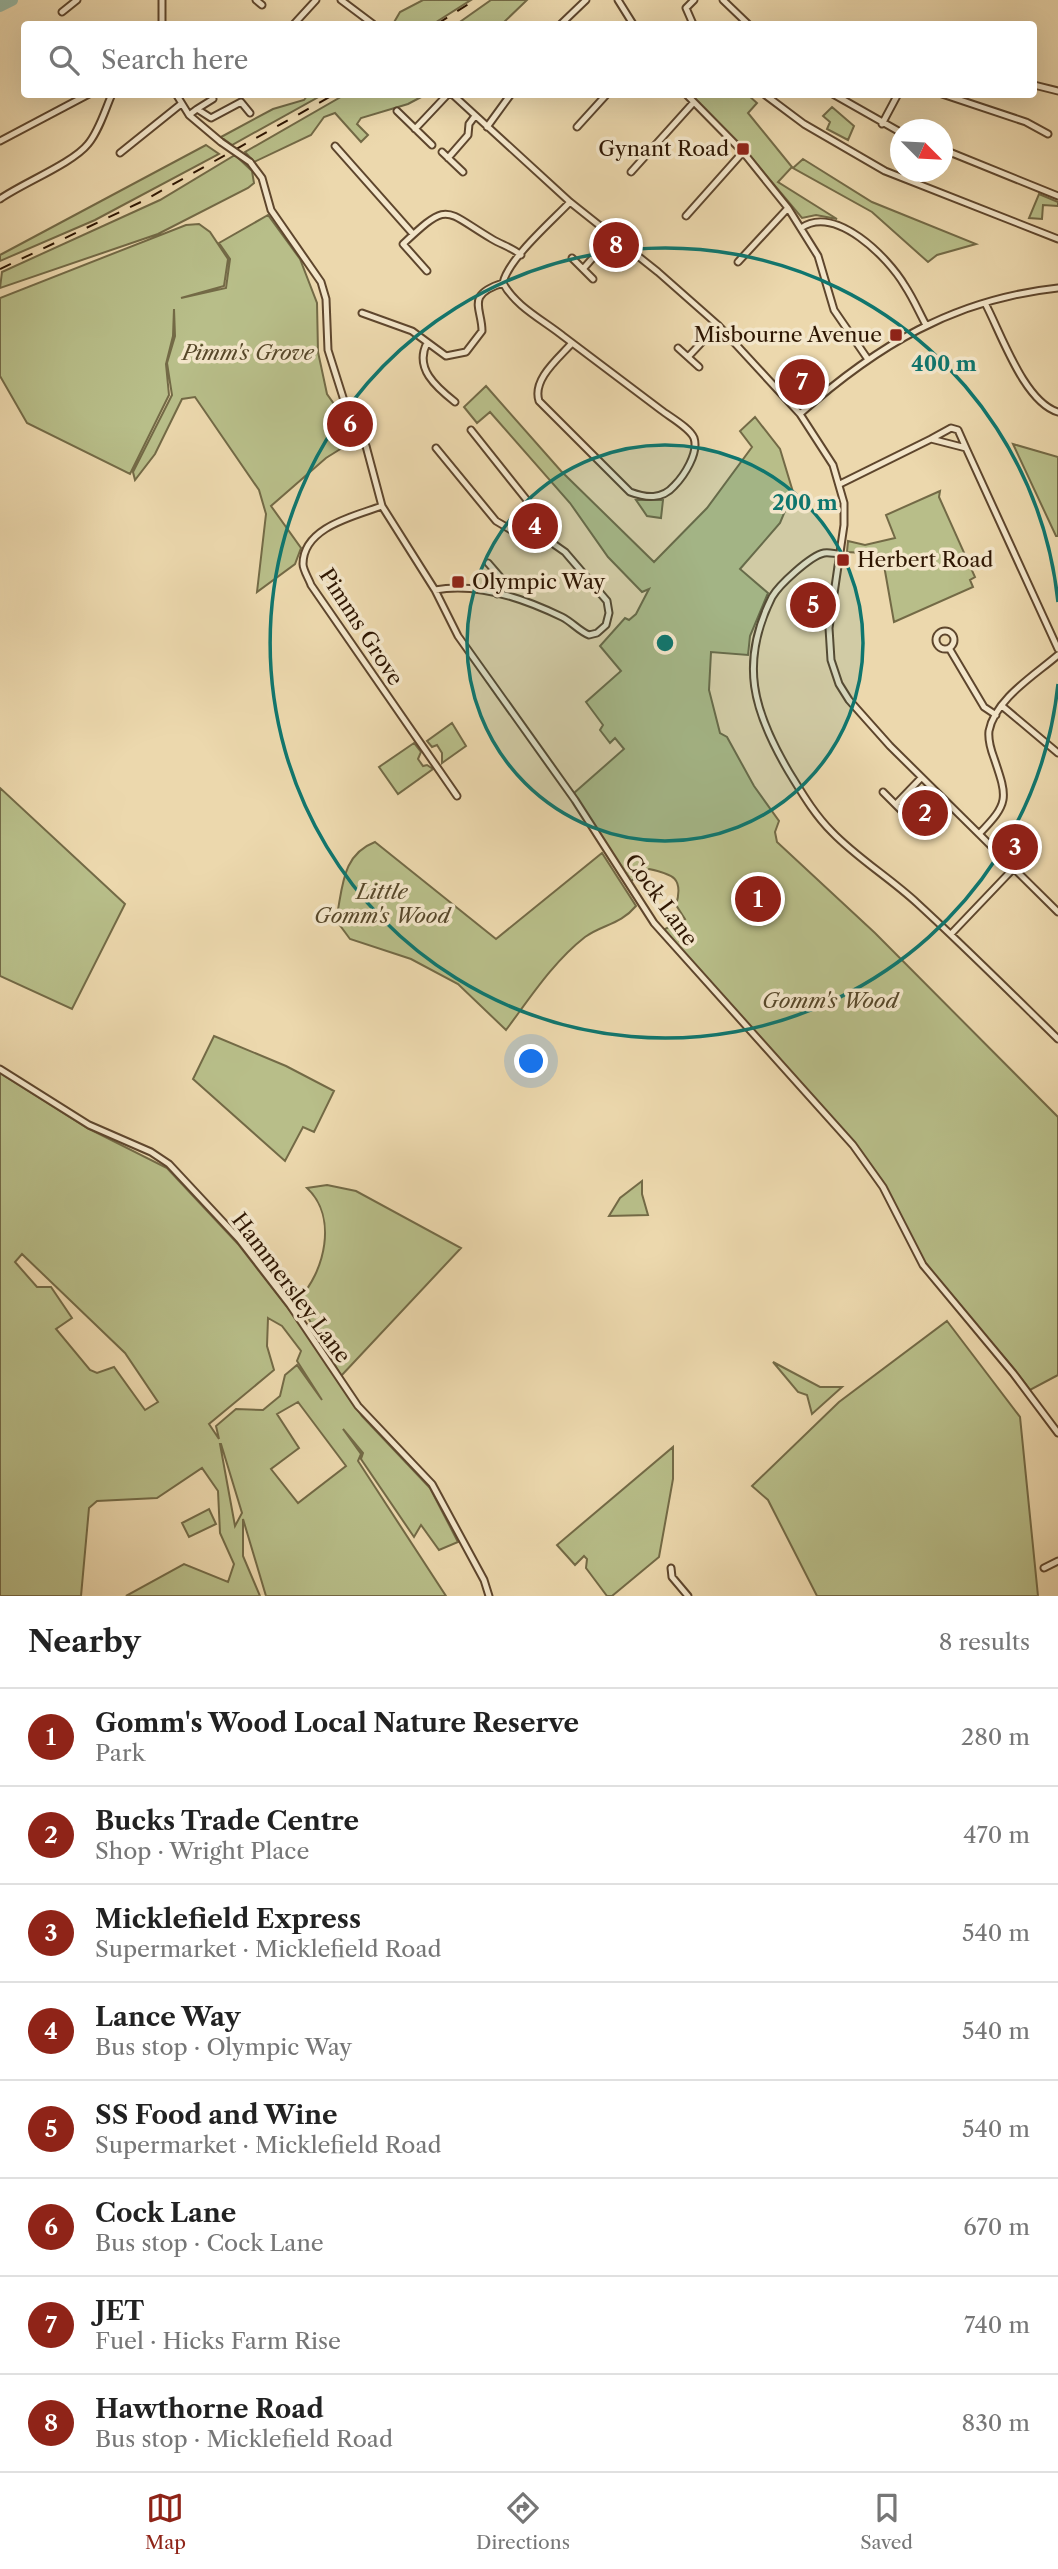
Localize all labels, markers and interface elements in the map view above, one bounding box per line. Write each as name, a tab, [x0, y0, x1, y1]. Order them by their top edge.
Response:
search box	[21, 21, 1037, 98]
icon: search	[45, 41, 83, 79]
text: Search here	[101, 44, 248, 76]
north arrow	[890, 119, 953, 182]
place label: Gynant Road	[598, 136, 729, 161]
marker: Gynant Road	[735, 141, 751, 157]
pin: 8	[593, 219, 639, 271]
place label: Misbourne Avenue	[694, 322, 882, 347]
marker: Misbourne Avenue	[888, 327, 904, 343]
park label: Pimm's Grove	[180, 340, 315, 365]
text: 400 m	[911, 351, 977, 376]
pin: 7	[779, 356, 825, 408]
pin: 6	[327, 398, 373, 450]
text: 200 m	[772, 490, 838, 515]
pin: 4	[512, 500, 558, 552]
place label: Herbert Road	[857, 547, 994, 572]
marker: Herbert Road	[835, 552, 851, 568]
street label: Pimms Grove	[314, 564, 409, 690]
place label: Olympic Way	[472, 569, 605, 594]
marker: Olympic Way	[450, 574, 466, 590]
pin: 5	[790, 579, 836, 631]
centre of rings	[653, 631, 677, 655]
pin: 2	[902, 787, 948, 839]
pin: 3	[992, 821, 1038, 873]
street label: Cock Lane	[620, 849, 703, 950]
pin: 1	[735, 873, 781, 925]
park label: Little Gomm's Wood	[314, 879, 452, 928]
park label: Gomm's Wood	[762, 988, 900, 1013]
your location	[514, 1044, 548, 1078]
street label: Hammersley Lane	[227, 1208, 356, 1368]
text: Nearby	[28, 1623, 141, 1660]
text: 8 results	[939, 1628, 1030, 1656]
text: Gomm's Wood Local Nature Reserve	[95, 1707, 579, 1739]
text: 1	[46, 1723, 56, 1751]
text: 280 m	[961, 1723, 1030, 1751]
text: Park	[95, 1739, 145, 1767]
text: Bucks Trade Centre	[95, 1805, 359, 1837]
text: 2	[44, 1821, 58, 1849]
text: 470 m	[963, 1821, 1030, 1849]
text: Shop · Wright Place	[95, 1837, 309, 1865]
text: Micklefield Express	[95, 1903, 361, 1935]
text: 3	[45, 1919, 58, 1947]
text: 540 m	[962, 1919, 1030, 1947]
text: Supermarket · Micklefield Road	[95, 1935, 442, 1963]
text: Lance Way	[95, 2001, 241, 2033]
text: 4	[44, 2017, 58, 2045]
text: 540 m	[962, 2017, 1030, 2045]
text: Bus stop · Olympic Way	[95, 2033, 352, 2061]
text: SS Food and Wine	[95, 2099, 338, 2131]
text: 5	[45, 2115, 57, 2143]
text: 540 m	[962, 2115, 1030, 2143]
text: Supermarket · Micklefield Road	[95, 2131, 442, 2159]
text: Cock Lane	[95, 2197, 236, 2229]
text: 6	[44, 2213, 58, 2241]
text: 670 m	[963, 2213, 1030, 2241]
text: Bus stop · Cock Lane	[95, 2229, 324, 2257]
text: JET	[95, 2295, 144, 2327]
text: 7	[45, 2311, 57, 2339]
text: 740 m	[964, 2311, 1030, 2339]
text: Fuel · Hicks Farm Rise	[95, 2327, 341, 2355]
text: Hawthorne Road	[95, 2393, 324, 2425]
text: 8	[44, 2409, 58, 2437]
text: 830 m	[962, 2409, 1030, 2437]
text: Bus stop · Micklefield Road	[95, 2425, 393, 2453]
tab: Map	[145, 2489, 186, 2554]
tab: Directions	[476, 2489, 570, 2554]
tab: Saved	[860, 2489, 913, 2554]

